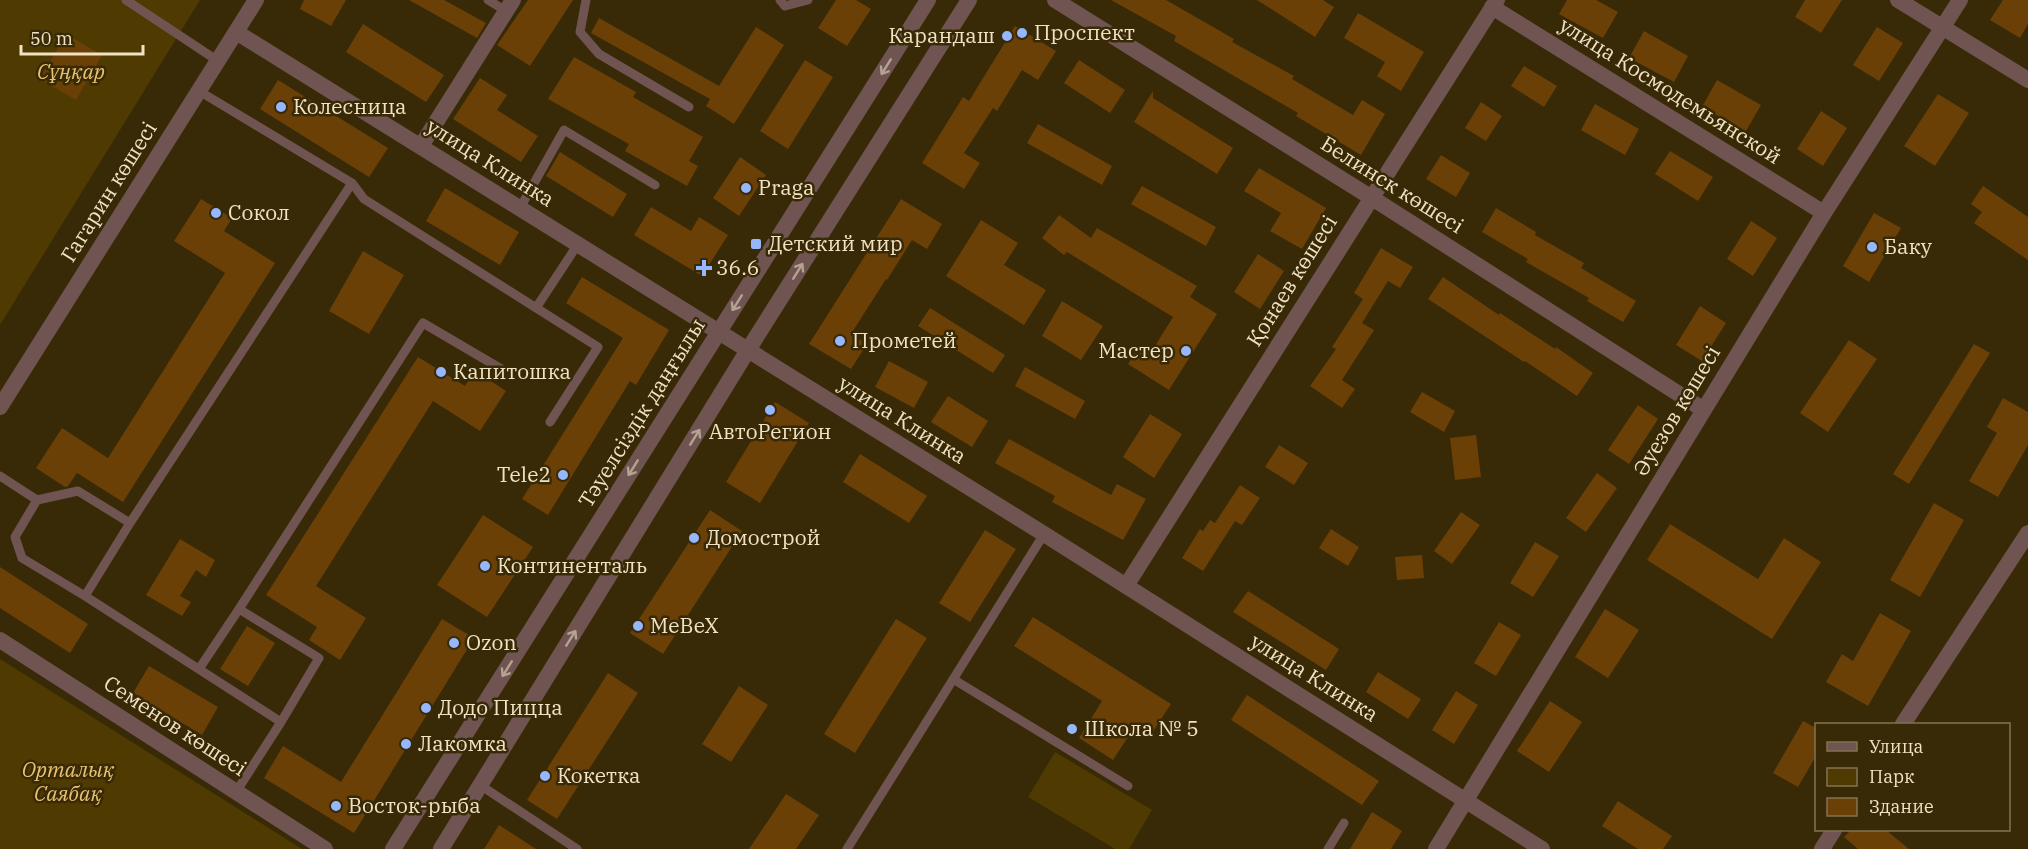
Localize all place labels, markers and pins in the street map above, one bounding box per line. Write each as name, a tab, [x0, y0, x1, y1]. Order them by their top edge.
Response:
place label: Проспект	[1034, 18, 1135, 46]
place label: Карандаш	[888, 21, 995, 49]
marker: Проспект	[1015, 26, 1029, 40]
marker: Карандаш	[1000, 29, 1014, 43]
place label: Колесница	[293, 92, 407, 120]
marker: Колесница	[274, 100, 288, 114]
place label: Praga	[758, 173, 814, 201]
marker: Praga	[739, 181, 753, 195]
place label: Сокол	[228, 198, 290, 226]
marker: Сокол	[209, 206, 223, 220]
place label: Детский мир	[768, 229, 903, 257]
place label: Баку	[1884, 232, 1933, 260]
marker: Детский мир	[749, 237, 763, 251]
marker: Баку	[1865, 240, 1879, 254]
place label: 36.6	[716, 253, 759, 281]
marker: 36.6	[697, 261, 711, 275]
place label: Прометей	[852, 326, 957, 354]
marker: Прометей	[833, 334, 847, 348]
place label: Мастер	[1098, 336, 1174, 364]
marker: Мастер	[1179, 344, 1193, 358]
place label: Капитошка	[453, 357, 571, 385]
marker: Капитошка	[434, 365, 448, 379]
marker: АвтоРегион	[763, 403, 777, 417]
place label: АвтоРегион	[709, 417, 831, 445]
place label: Tele2	[497, 460, 551, 488]
marker: Tele2	[556, 468, 570, 482]
place label: Домострой	[706, 523, 820, 551]
marker: Домострой	[687, 531, 701, 545]
place label: Континенталь	[497, 551, 647, 579]
marker: Континенталь	[478, 559, 492, 573]
place label: MeBeX	[650, 611, 719, 639]
marker: MeBeX	[631, 619, 645, 633]
place label: Ozon	[466, 628, 517, 656]
marker: Ozon	[447, 636, 461, 650]
place label: Додо Пицца	[438, 693, 563, 721]
marker: Додо Пицца	[419, 701, 433, 715]
place label: Школа № 5	[1084, 714, 1199, 742]
marker: Школа № 5	[1065, 722, 1079, 736]
place label: Лакомка	[418, 729, 507, 757]
marker: Лакомка	[399, 737, 413, 751]
place label: Кокетка	[557, 761, 641, 789]
marker: Кокетка	[538, 769, 552, 783]
place label: Восток-рыба	[348, 791, 481, 819]
marker: Восток-рыба	[329, 799, 343, 813]

